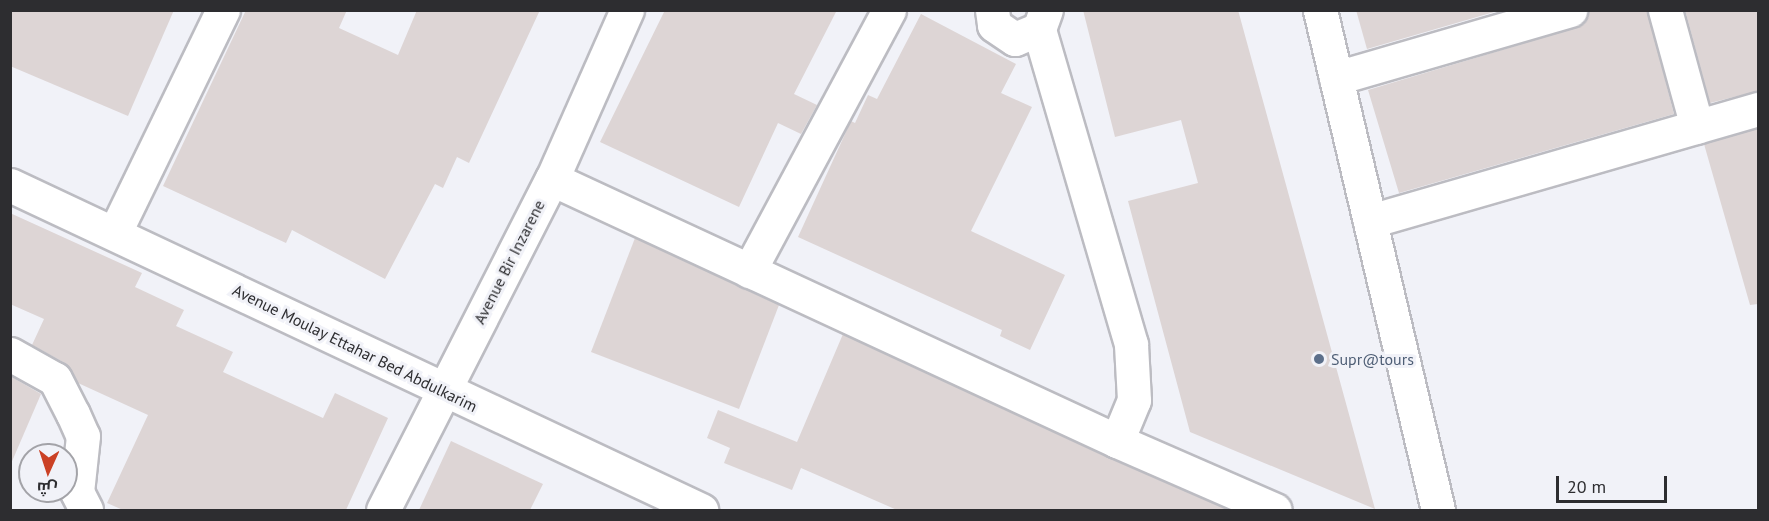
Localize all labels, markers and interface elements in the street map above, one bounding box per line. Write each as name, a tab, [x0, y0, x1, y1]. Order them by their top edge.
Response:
street label: Avenue Bir Inzarene	[469, 197, 549, 327]
street label: Avenue Moulay Ettahar Bed Abdulkarim	[229, 280, 481, 416]
place label: Supr@tours	[1331, 349, 1414, 369]
marker: Supr@tours	[1312, 352, 1326, 366]
north arrow	[18, 443, 78, 503]
scale bar	[1559, 464, 1670, 502]
text: 20 m	[1567, 475, 1606, 498]
text: ش	[36, 478, 58, 500]

